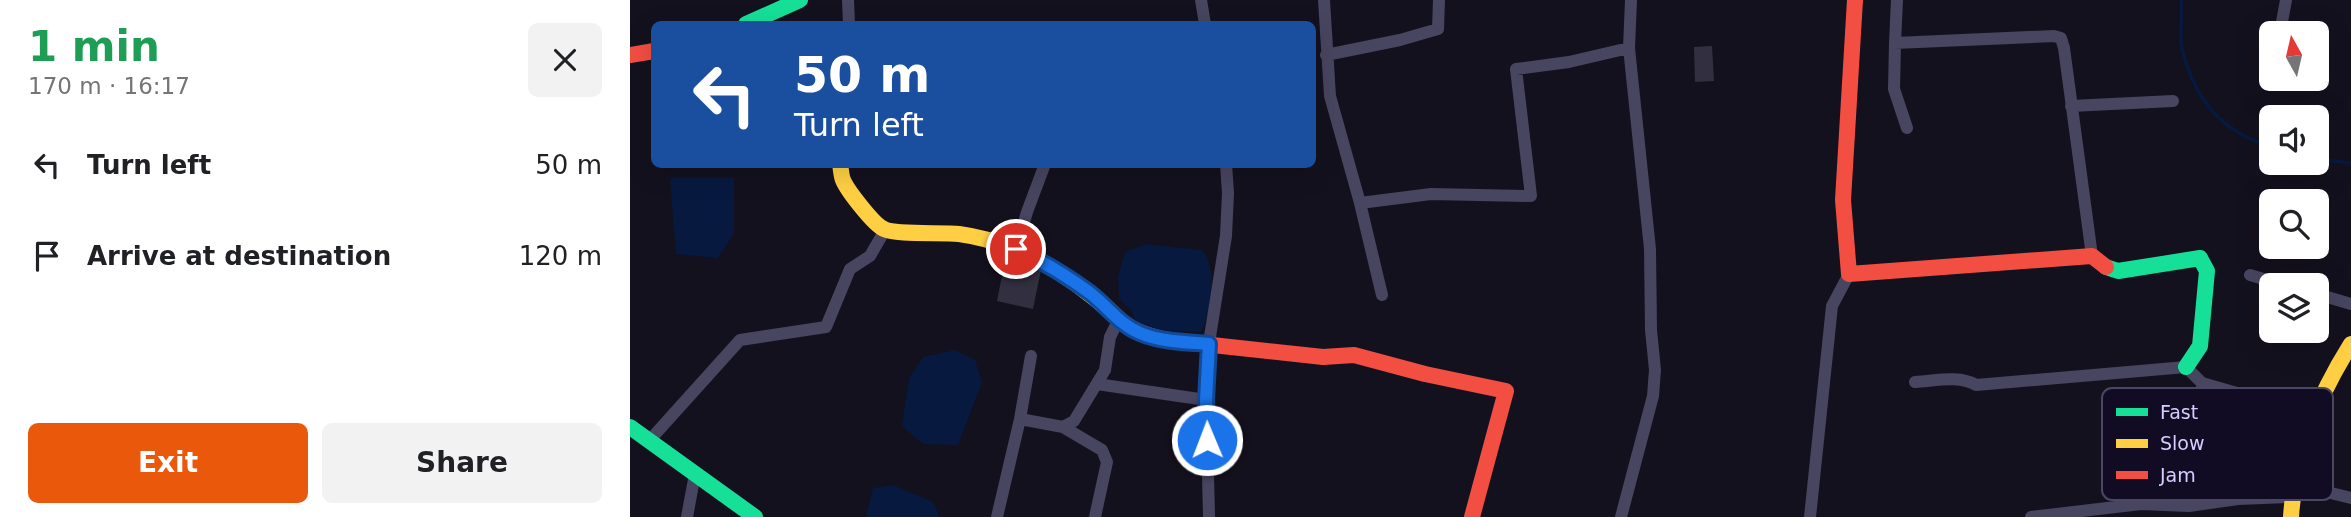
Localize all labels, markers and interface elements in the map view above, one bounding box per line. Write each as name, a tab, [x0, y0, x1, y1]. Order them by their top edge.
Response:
north arrow	[2259, 21, 2329, 91]
map controls	[2259, 21, 2329, 343]
text: 1 min	[28, 22, 160, 71]
button: close	[528, 23, 602, 97]
text: 50 m	[794, 47, 930, 104]
icon: left	[679, 49, 770, 140]
text: 170 m · 16:17	[28, 73, 190, 99]
button: sound	[2259, 105, 2329, 175]
text: Turn left	[794, 106, 924, 144]
icon: left	[28, 146, 66, 184]
text: Turn left	[87, 150, 211, 180]
text: 50 m	[535, 150, 602, 180]
button: search	[2259, 189, 2329, 259]
pin	[986, 219, 1046, 279]
icon: arrive	[997, 230, 1035, 268]
icon: arrive	[28, 237, 66, 275]
text: Arrive at destination	[87, 241, 391, 271]
text: 120 m	[519, 241, 602, 271]
button: layers	[2259, 273, 2329, 343]
legend	[2102, 388, 2333, 500]
text: Fast	[2160, 401, 2198, 423]
position arrow	[1170, 403, 1244, 477]
button: Exit	[28, 423, 308, 503]
button: Share	[322, 423, 602, 503]
text: Slow	[2160, 432, 2205, 454]
text: Jam	[2159, 464, 2196, 486]

